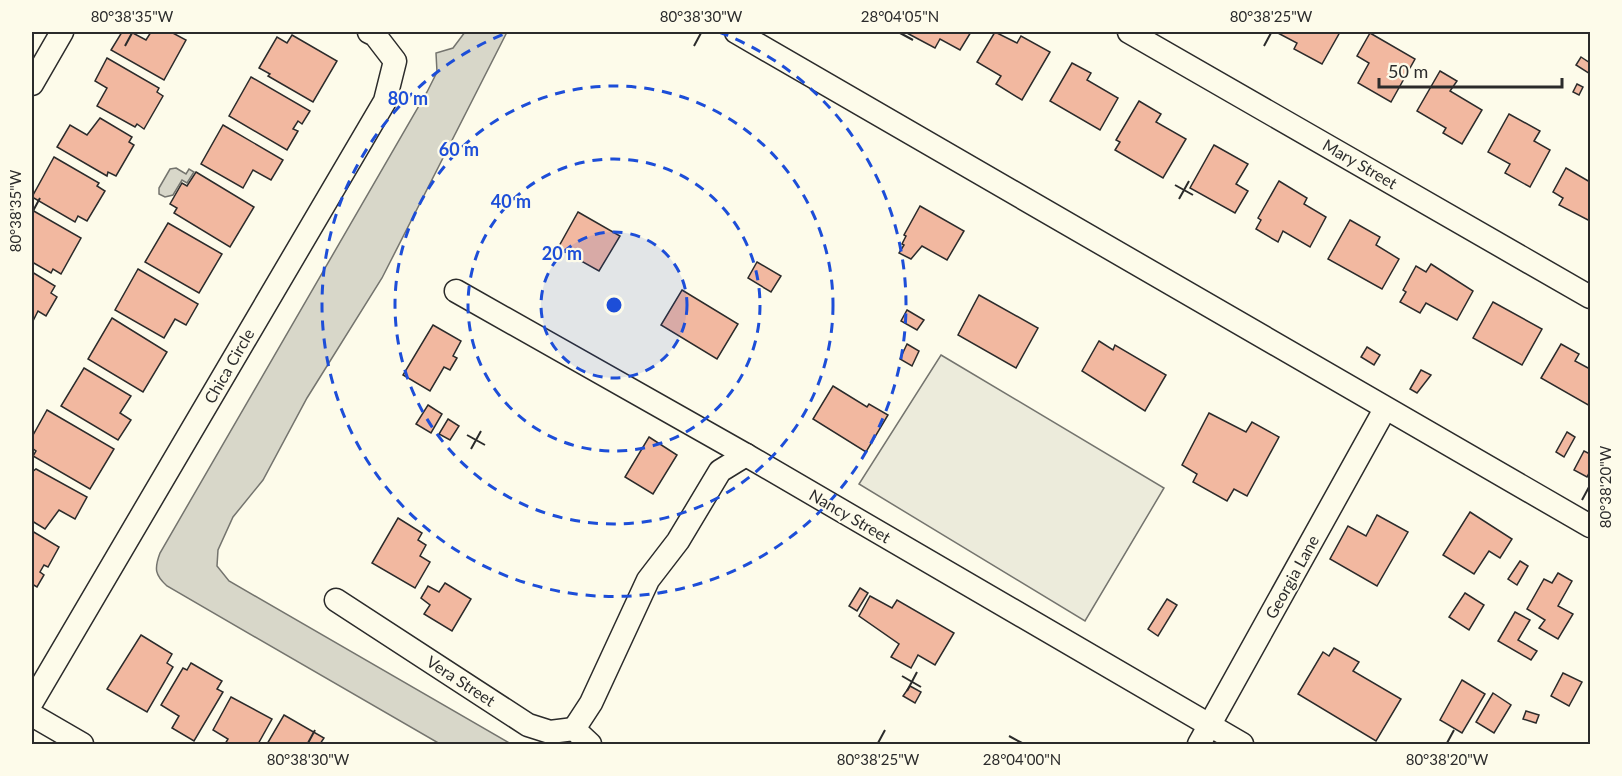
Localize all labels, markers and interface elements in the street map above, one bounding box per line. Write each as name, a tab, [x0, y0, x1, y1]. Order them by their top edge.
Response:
text: 80°38'35"W	[91, 7, 174, 25]
text: 80°38'30"W	[660, 7, 743, 25]
text: 28°04'05"N	[861, 7, 939, 25]
text: 80°38'25"W	[1230, 7, 1313, 25]
scale bar	[1379, 51, 1562, 89]
text: 50 m	[1388, 60, 1428, 82]
text: 80 m	[388, 87, 428, 109]
street label: Mary Street	[1320, 135, 1401, 193]
text: 60 m	[439, 138, 479, 160]
text: 80°38'35"W	[6, 169, 24, 252]
text: 40 m	[491, 190, 531, 212]
text: 20 m	[542, 242, 582, 264]
centre of rings	[604, 295, 624, 315]
street label: Chica Circle	[200, 325, 258, 406]
text: 80°38'20"W	[1596, 445, 1614, 528]
street label: Nancy Street	[806, 485, 894, 547]
street label: Georgia Lane	[1261, 532, 1322, 622]
street label: Vera Street	[423, 651, 499, 710]
text: 80°38'30"W	[267, 750, 350, 768]
text: 80°38'25"W	[837, 750, 920, 768]
text: 28°04'00"N	[983, 750, 1061, 768]
text: 80°38'20"W	[1406, 750, 1489, 768]

